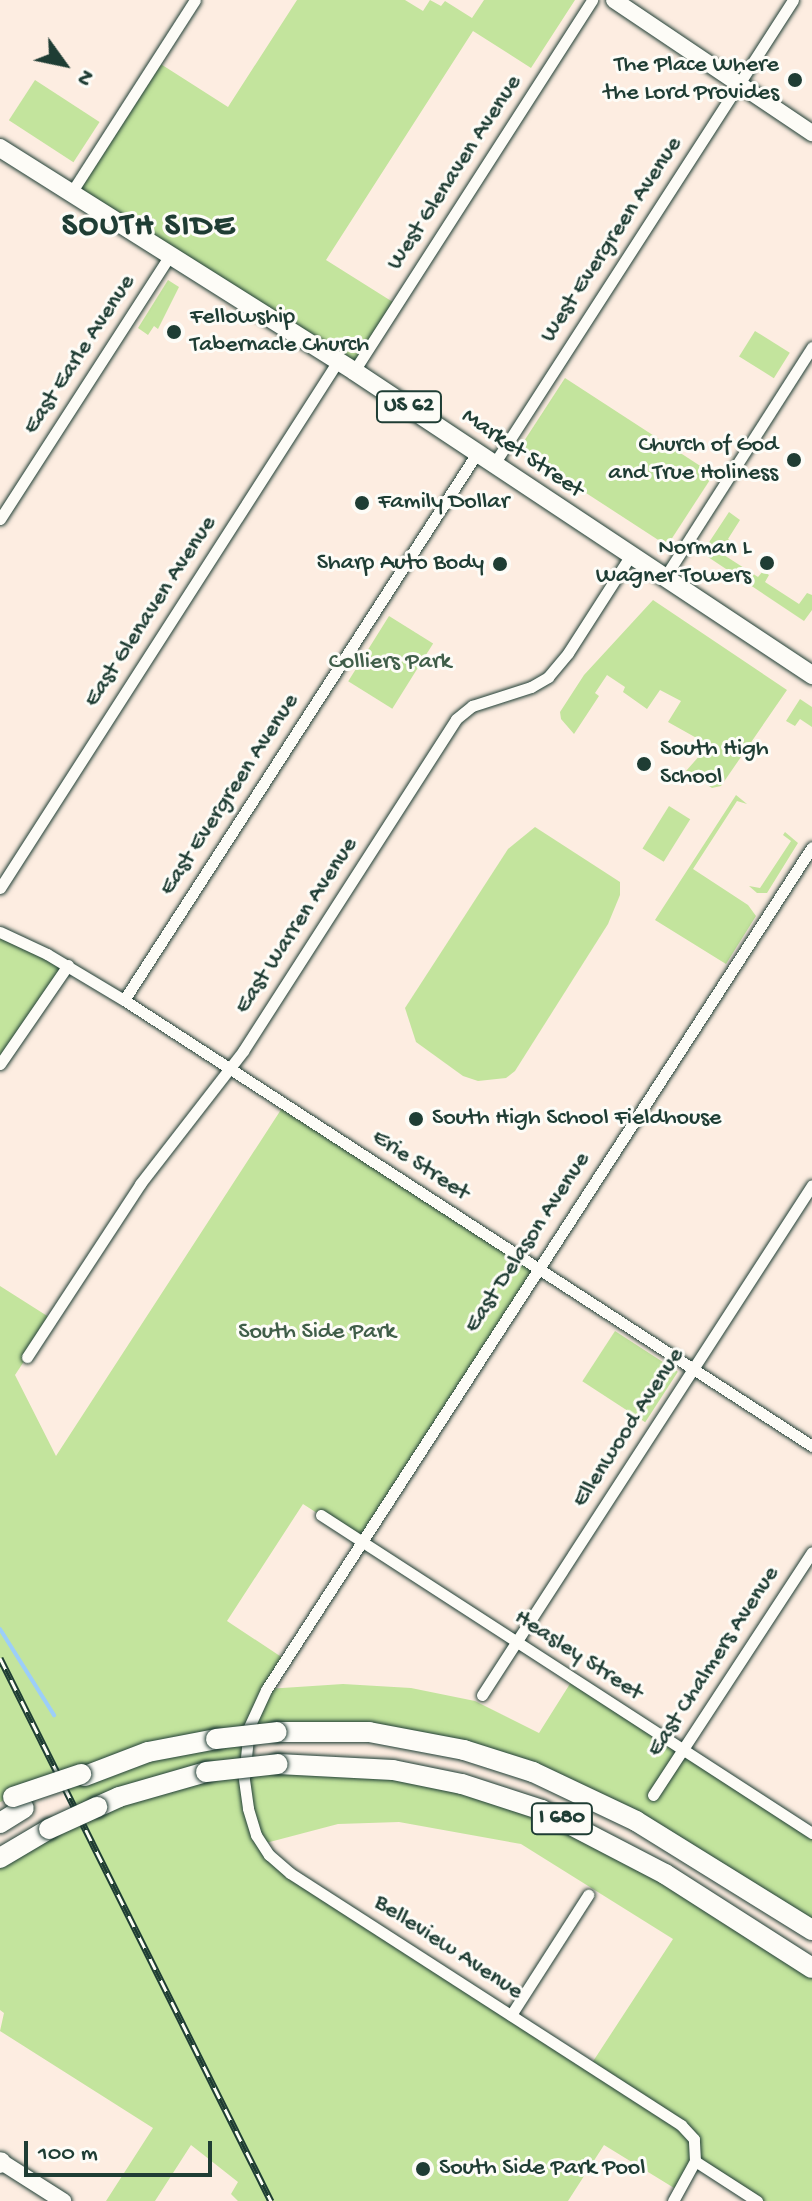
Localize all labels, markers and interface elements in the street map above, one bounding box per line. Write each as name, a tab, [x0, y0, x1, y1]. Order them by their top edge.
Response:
north arrow	[24, 24, 104, 104]
place label: The Place Where the Lord Provides	[603, 52, 779, 108]
text: N	[69, 64, 99, 90]
street label: West Glenaven Avenue	[381, 70, 529, 276]
marker: The Place Where the Lord Provides	[786, 71, 804, 89]
street label: West Evergreen Avenue	[535, 132, 689, 348]
district label: SOUTH SIDE	[62, 208, 236, 246]
street label: East Earle Avenue	[18, 270, 142, 440]
place label: Fellowship Tabernacle Church	[190, 304, 369, 360]
marker: Fellowship Tabernacle Church	[165, 323, 183, 341]
road number: US 62	[375, 389, 443, 425]
street label: Market Street	[455, 403, 589, 505]
place label: Church of God and True Holiness	[608, 432, 778, 488]
marker: Church of God and True Holiness	[785, 451, 803, 469]
place label: Family Dollar	[378, 489, 509, 517]
marker: Family Dollar	[353, 494, 371, 512]
street label: East Glenaven Avenue	[78, 511, 224, 713]
place label: Norman L Wagner Towers	[596, 535, 751, 591]
place label: Sharp Auto Body	[317, 550, 484, 578]
marker: Norman L Wagner Towers	[758, 554, 776, 572]
marker: Sharp Auto Body	[491, 555, 509, 573]
park label: Colliers Park	[329, 649, 451, 677]
street label: East Evergreen Avenue	[154, 689, 306, 901]
place label: South High School	[660, 736, 769, 792]
marker: South High School	[635, 755, 653, 773]
street label: East Warren Avenue	[229, 832, 365, 1020]
place label: South High School Fieldhouse	[432, 1105, 721, 1133]
marker: South High School Fieldhouse	[407, 1110, 425, 1128]
street label: Erie Street	[366, 1124, 474, 1208]
street label: East Delason Avenue	[459, 1147, 597, 1339]
park label: South Side Park	[238, 1319, 396, 1347]
street label: Ellenwood Avenue	[567, 1343, 691, 1513]
street label: East Chalmers Avenue	[642, 1561, 786, 1763]
street label: Heasley Street	[508, 1604, 648, 1708]
road number: I 680	[530, 1801, 594, 1837]
street label: Belleview Avenue	[368, 1889, 528, 2007]
scale bar	[28, 2125, 216, 2175]
text: 100 m	[38, 2140, 98, 2169]
place label: South Side Park Pool	[439, 2155, 646, 2183]
marker: South Side Park Pool	[414, 2160, 432, 2178]

